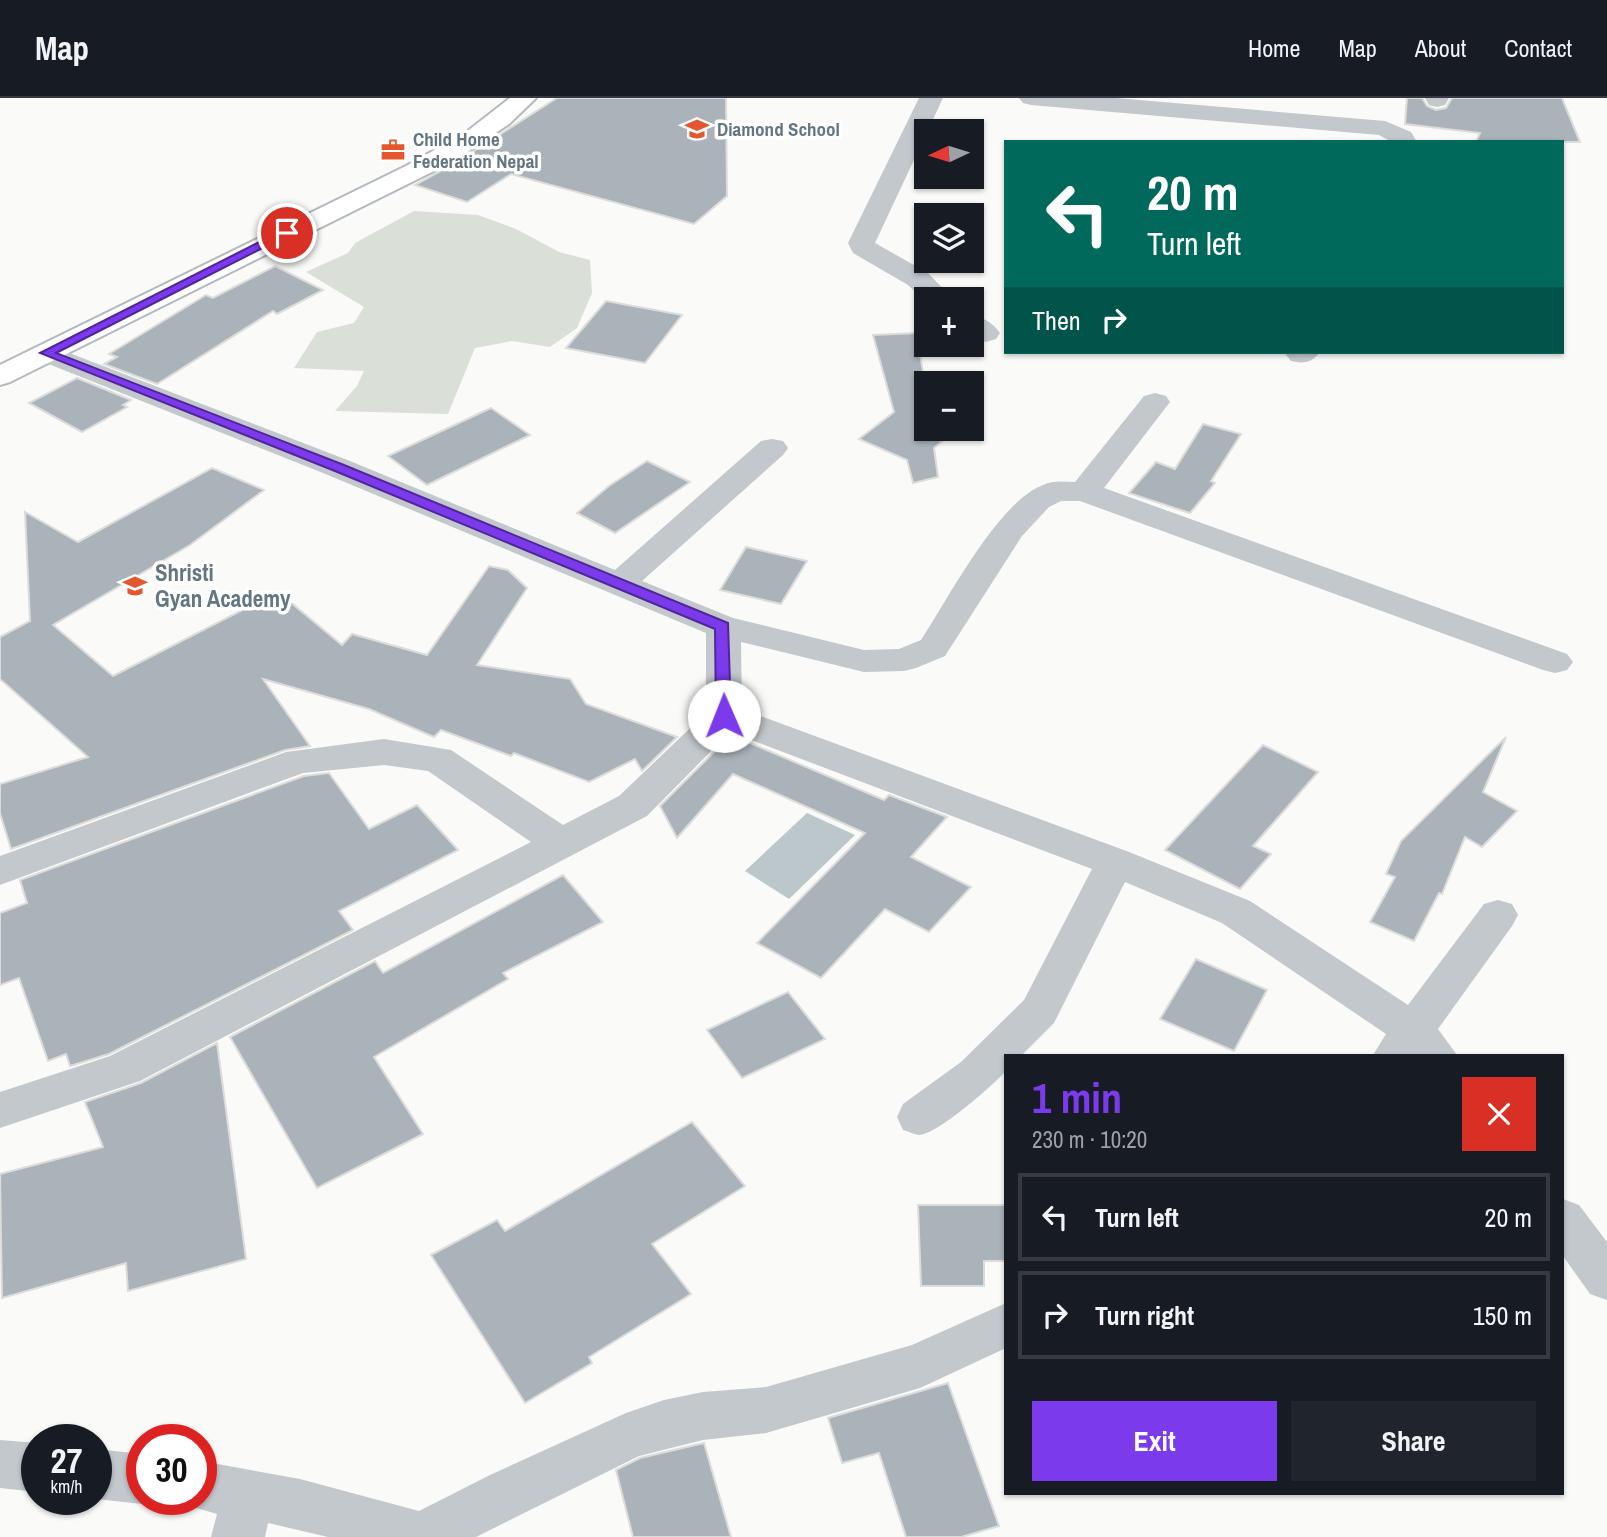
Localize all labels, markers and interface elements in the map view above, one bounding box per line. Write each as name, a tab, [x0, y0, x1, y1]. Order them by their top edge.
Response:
text: Map	[35, 26, 89, 70]
text: Home	[1248, 32, 1300, 64]
text: Map	[1338, 32, 1377, 64]
text: About	[1415, 32, 1466, 64]
text: Contact	[1504, 32, 1572, 64]
school or university icon: Diamond School	[683, 115, 711, 143]
place label: Diamond School	[717, 116, 840, 142]
north arrow	[914, 119, 984, 189]
map controls	[914, 119, 984, 441]
place label: Child Home Federation Nepal	[413, 126, 539, 174]
office icon: Child Home Federation Nepal	[379, 136, 407, 164]
text: 20 m	[1147, 159, 1239, 225]
icon: left	[1032, 168, 1123, 259]
pin	[257, 203, 317, 263]
button: layers	[914, 203, 984, 273]
icon: arrive	[268, 214, 306, 252]
text: Turn left	[1147, 222, 1241, 265]
button: +	[914, 287, 984, 357]
icon: right	[1095, 301, 1133, 339]
text: Then	[1032, 303, 1081, 338]
button: −	[914, 371, 984, 441]
place label: Shristi Gyan Academy	[155, 557, 291, 614]
school or university icon: Shristi Gyan Academy	[121, 572, 149, 600]
position arrow	[687, 679, 761, 753]
text: 1 min	[1032, 1070, 1122, 1126]
button: close	[1462, 1077, 1536, 1151]
text: 230 m · 10:20	[1032, 1124, 1147, 1155]
icon: left	[1036, 1198, 1074, 1236]
text: Turn left	[1095, 1200, 1179, 1235]
text: 20 m	[1485, 1200, 1532, 1235]
icon: right	[1036, 1296, 1074, 1334]
text: Turn right	[1095, 1298, 1194, 1333]
text: 150 m	[1473, 1298, 1532, 1333]
button: Exit	[1032, 1401, 1277, 1481]
button: Share	[1291, 1401, 1536, 1481]
speed limit sign: 30	[126, 1424, 217, 1515]
text: 27	[51, 1437, 82, 1484]
text: km/h	[51, 1474, 83, 1499]

